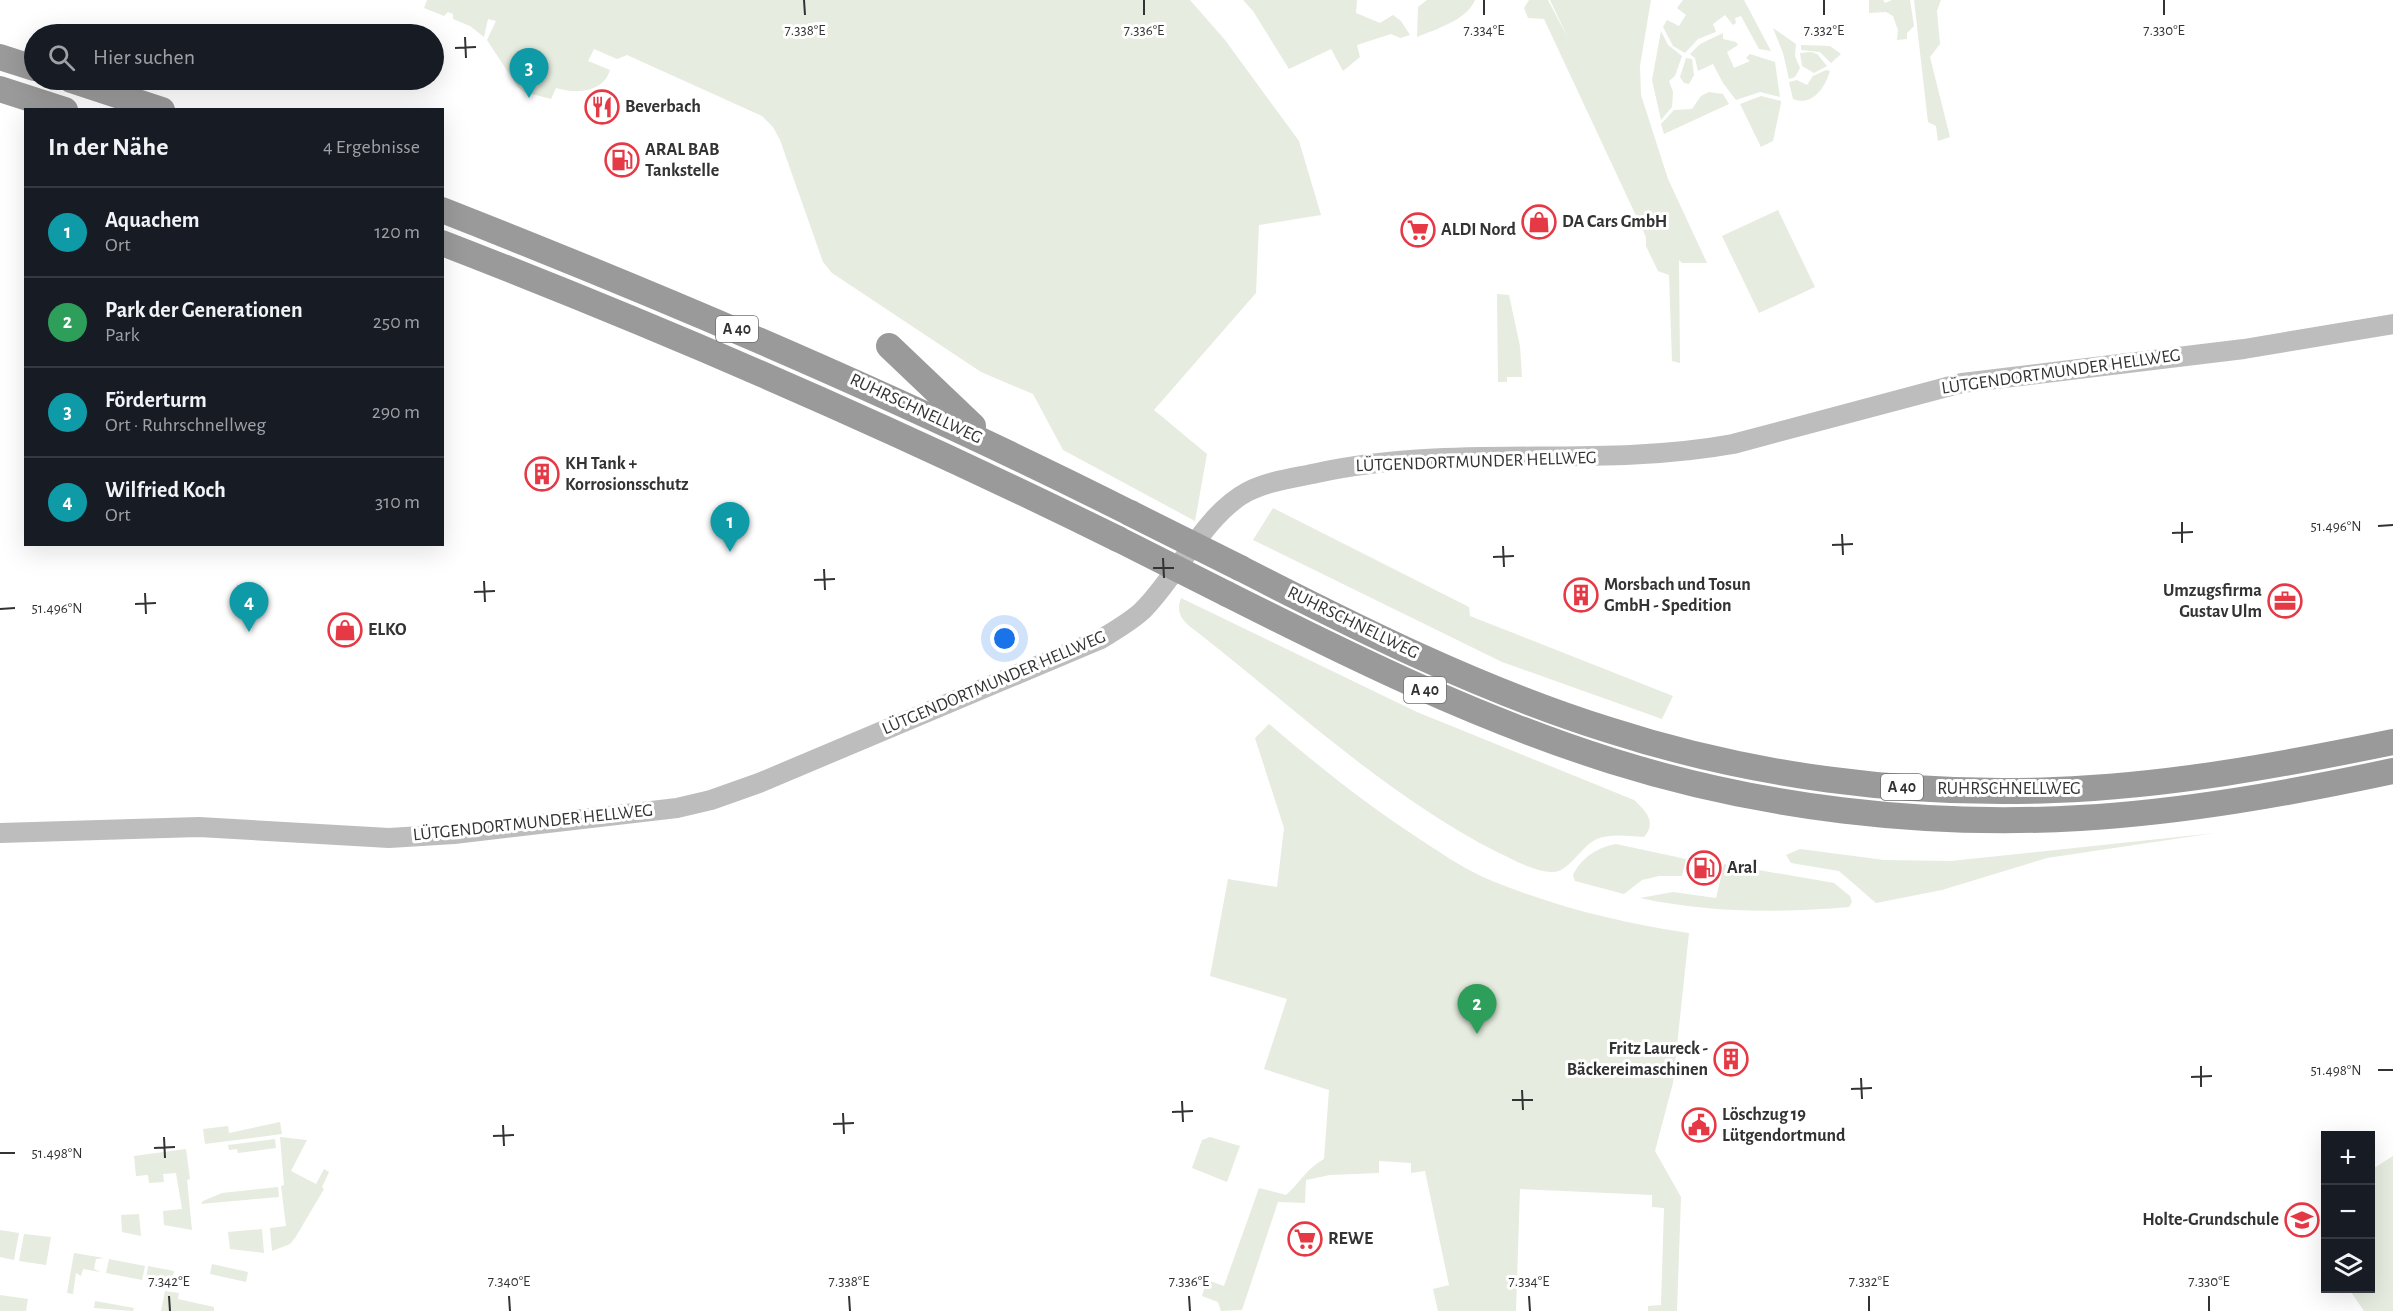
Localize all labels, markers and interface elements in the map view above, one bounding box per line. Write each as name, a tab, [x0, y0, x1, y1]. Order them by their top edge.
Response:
text: 7.338°E	[785, 23, 825, 38]
text: 7.336°E	[1124, 23, 1164, 38]
text: 7.334°E	[1464, 23, 1504, 38]
text: 7.332°E	[1804, 23, 1844, 38]
text: 7.330°E	[2143, 23, 2185, 38]
search box	[24, 24, 444, 90]
icon: search	[45, 41, 78, 74]
text: Hier suchen	[93, 46, 195, 68]
pin: 3	[510, 48, 548, 98]
restaurant icon: Beverbach	[584, 89, 620, 125]
place label: Beverbach	[625, 98, 701, 116]
text: In der Nähe	[48, 134, 168, 160]
text: 4 Ergebnisse	[323, 137, 420, 157]
place label: ARAL BAB Tankstelle	[645, 141, 719, 180]
fuel station icon: ARAL BAB Tankstelle	[604, 142, 640, 178]
shop icon: DA Cars GmbH	[1521, 204, 1557, 240]
text: Aquachem	[105, 209, 200, 231]
supermarket icon: ALDI Nord	[1400, 212, 1436, 248]
place label: DA Cars GmbH	[1562, 213, 1667, 231]
place label: ALDI Nord	[1441, 221, 1517, 239]
text: 1	[64, 222, 71, 242]
text: 120 m	[374, 222, 420, 242]
text: Ort	[105, 235, 131, 255]
text: Park der Generationen	[105, 299, 303, 321]
text: 2	[63, 312, 72, 332]
text: 250 m	[373, 312, 420, 332]
road number: A 40	[716, 316, 758, 342]
text: Park	[105, 325, 140, 345]
street label: LÜTGENDORTMUNDER HELLWEG	[1940, 344, 2182, 398]
street label: RUHRSCHNELLWEG	[847, 370, 985, 448]
text: Förderturm	[105, 389, 207, 411]
text: 3	[63, 402, 72, 422]
text: 290 m	[372, 402, 420, 422]
text: Ort · Ruhrschnellweg	[105, 415, 266, 435]
street label: LÜTGENDORTMUNDER HELLWEG	[1355, 447, 1597, 475]
place label: KH Tank + Korrosionsschutz	[565, 455, 689, 494]
building icon: KH Tank + Korrosionsschutz	[524, 456, 560, 492]
text: Wilfried Koch	[105, 479, 226, 501]
text: 4	[62, 492, 73, 512]
text: 310 m	[375, 492, 420, 512]
pin: 1	[710, 502, 750, 552]
text: Ort	[105, 505, 131, 525]
text: 51.496°N	[2311, 519, 2361, 534]
place label: Morsbach und Tosun GmbH - Spedition	[1604, 576, 1751, 615]
building icon: Morsbach und Tosun GmbH - Spedition	[1563, 577, 1599, 613]
pin: 4	[230, 582, 268, 632]
place label: Umzugsfirma Gustav Ulm	[2163, 582, 2262, 621]
street label: RUHRSCHNELLWEG	[1284, 583, 1422, 663]
office icon: Umzugsfirma Gustav Ulm	[2267, 583, 2303, 619]
text: 51.496°N	[32, 601, 82, 616]
shop icon: ELKO	[327, 612, 363, 648]
place label: ELKO	[368, 621, 407, 639]
your location	[990, 624, 1019, 653]
street label: LÜTGENDORTMUNDER HELLWEG	[879, 626, 1109, 738]
road number: A 40	[1404, 677, 1446, 703]
road number: A 40	[1881, 774, 1923, 800]
street label: RUHRSCHNELLWEG	[1937, 780, 2081, 798]
street label: LÜTGENDORTMUNDER HELLWEG	[412, 799, 654, 845]
fuel station icon: Aral	[1686, 850, 1722, 886]
place label: Aral	[1727, 859, 1757, 877]
pin: 2	[1458, 984, 1496, 1034]
place label: Fritz Laureck - Bäckereimaschinen	[1567, 1040, 1708, 1079]
building icon: Fritz Laureck - Bäckereimaschinen	[1713, 1041, 1749, 1077]
text: 51.498°N	[2311, 1063, 2361, 1078]
place label: Löschzug 19 Lütgendortmund	[1722, 1106, 1846, 1145]
public building icon: Löschzug 19 Lütgendortmund	[1681, 1107, 1717, 1143]
map controls	[2321, 1131, 2375, 1293]
button: +	[2321, 1131, 2375, 1185]
text: 51.498°N	[32, 1146, 82, 1161]
button: −	[2321, 1185, 2375, 1239]
school or university icon: Holte-Grundschule	[2284, 1202, 2320, 1238]
place label: Holte-Grundschule	[2142, 1211, 2279, 1229]
supermarket icon: REWE	[1287, 1221, 1323, 1257]
place label: REWE	[1328, 1230, 1373, 1248]
button: layers	[2321, 1239, 2375, 1293]
text: 7.342°E	[148, 1274, 190, 1289]
text: 7.340°E	[488, 1274, 530, 1289]
text: 7.338°E	[829, 1274, 869, 1289]
text: 7.336°E	[1169, 1274, 1209, 1289]
text: 7.334°E	[1509, 1274, 1549, 1289]
text: 7.332°E	[1849, 1274, 1889, 1289]
text: 7.330°E	[2188, 1274, 2230, 1289]

